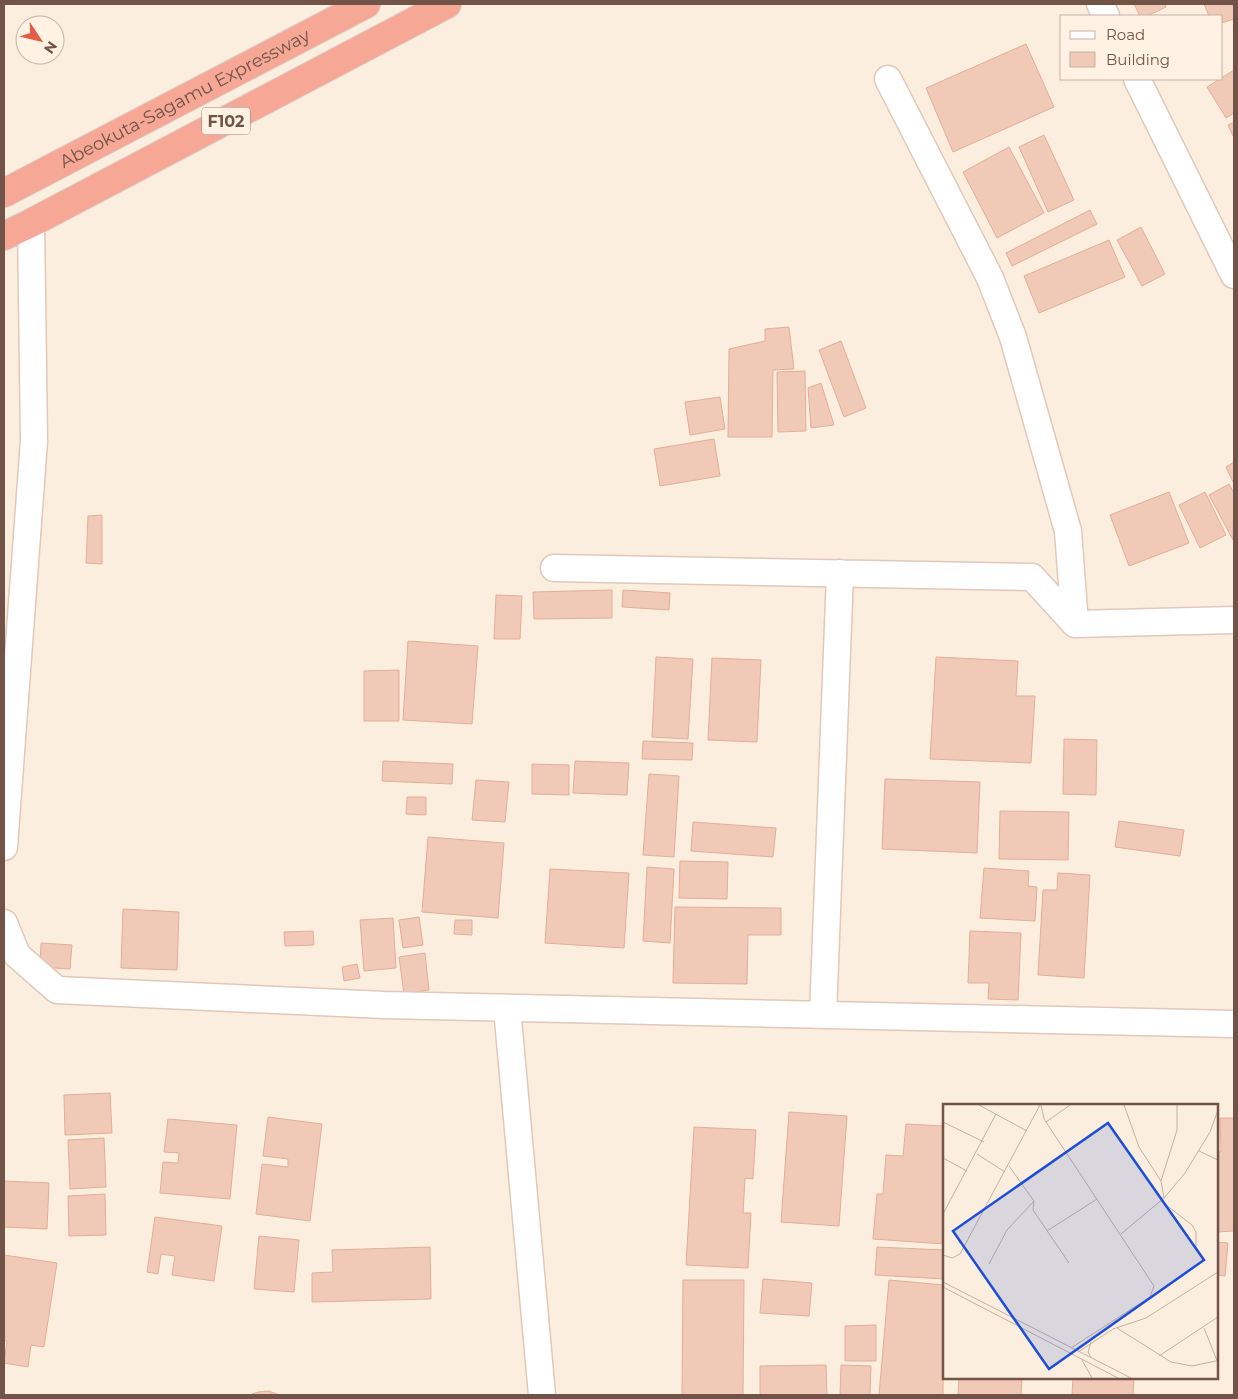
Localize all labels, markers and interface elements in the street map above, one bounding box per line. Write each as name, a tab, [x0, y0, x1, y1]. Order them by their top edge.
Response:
north arrow	[15, 15, 65, 65]
legend	[1060, 15, 1223, 80]
street label: Abeokuta-Sagamu Expressway	[56, 24, 314, 173]
text: Road	[1106, 25, 1145, 44]
text: N	[40, 38, 61, 57]
text: Building	[1106, 50, 1170, 69]
road number: F102	[202, 108, 250, 134]
inset map	[943, 1104, 1218, 1379]

